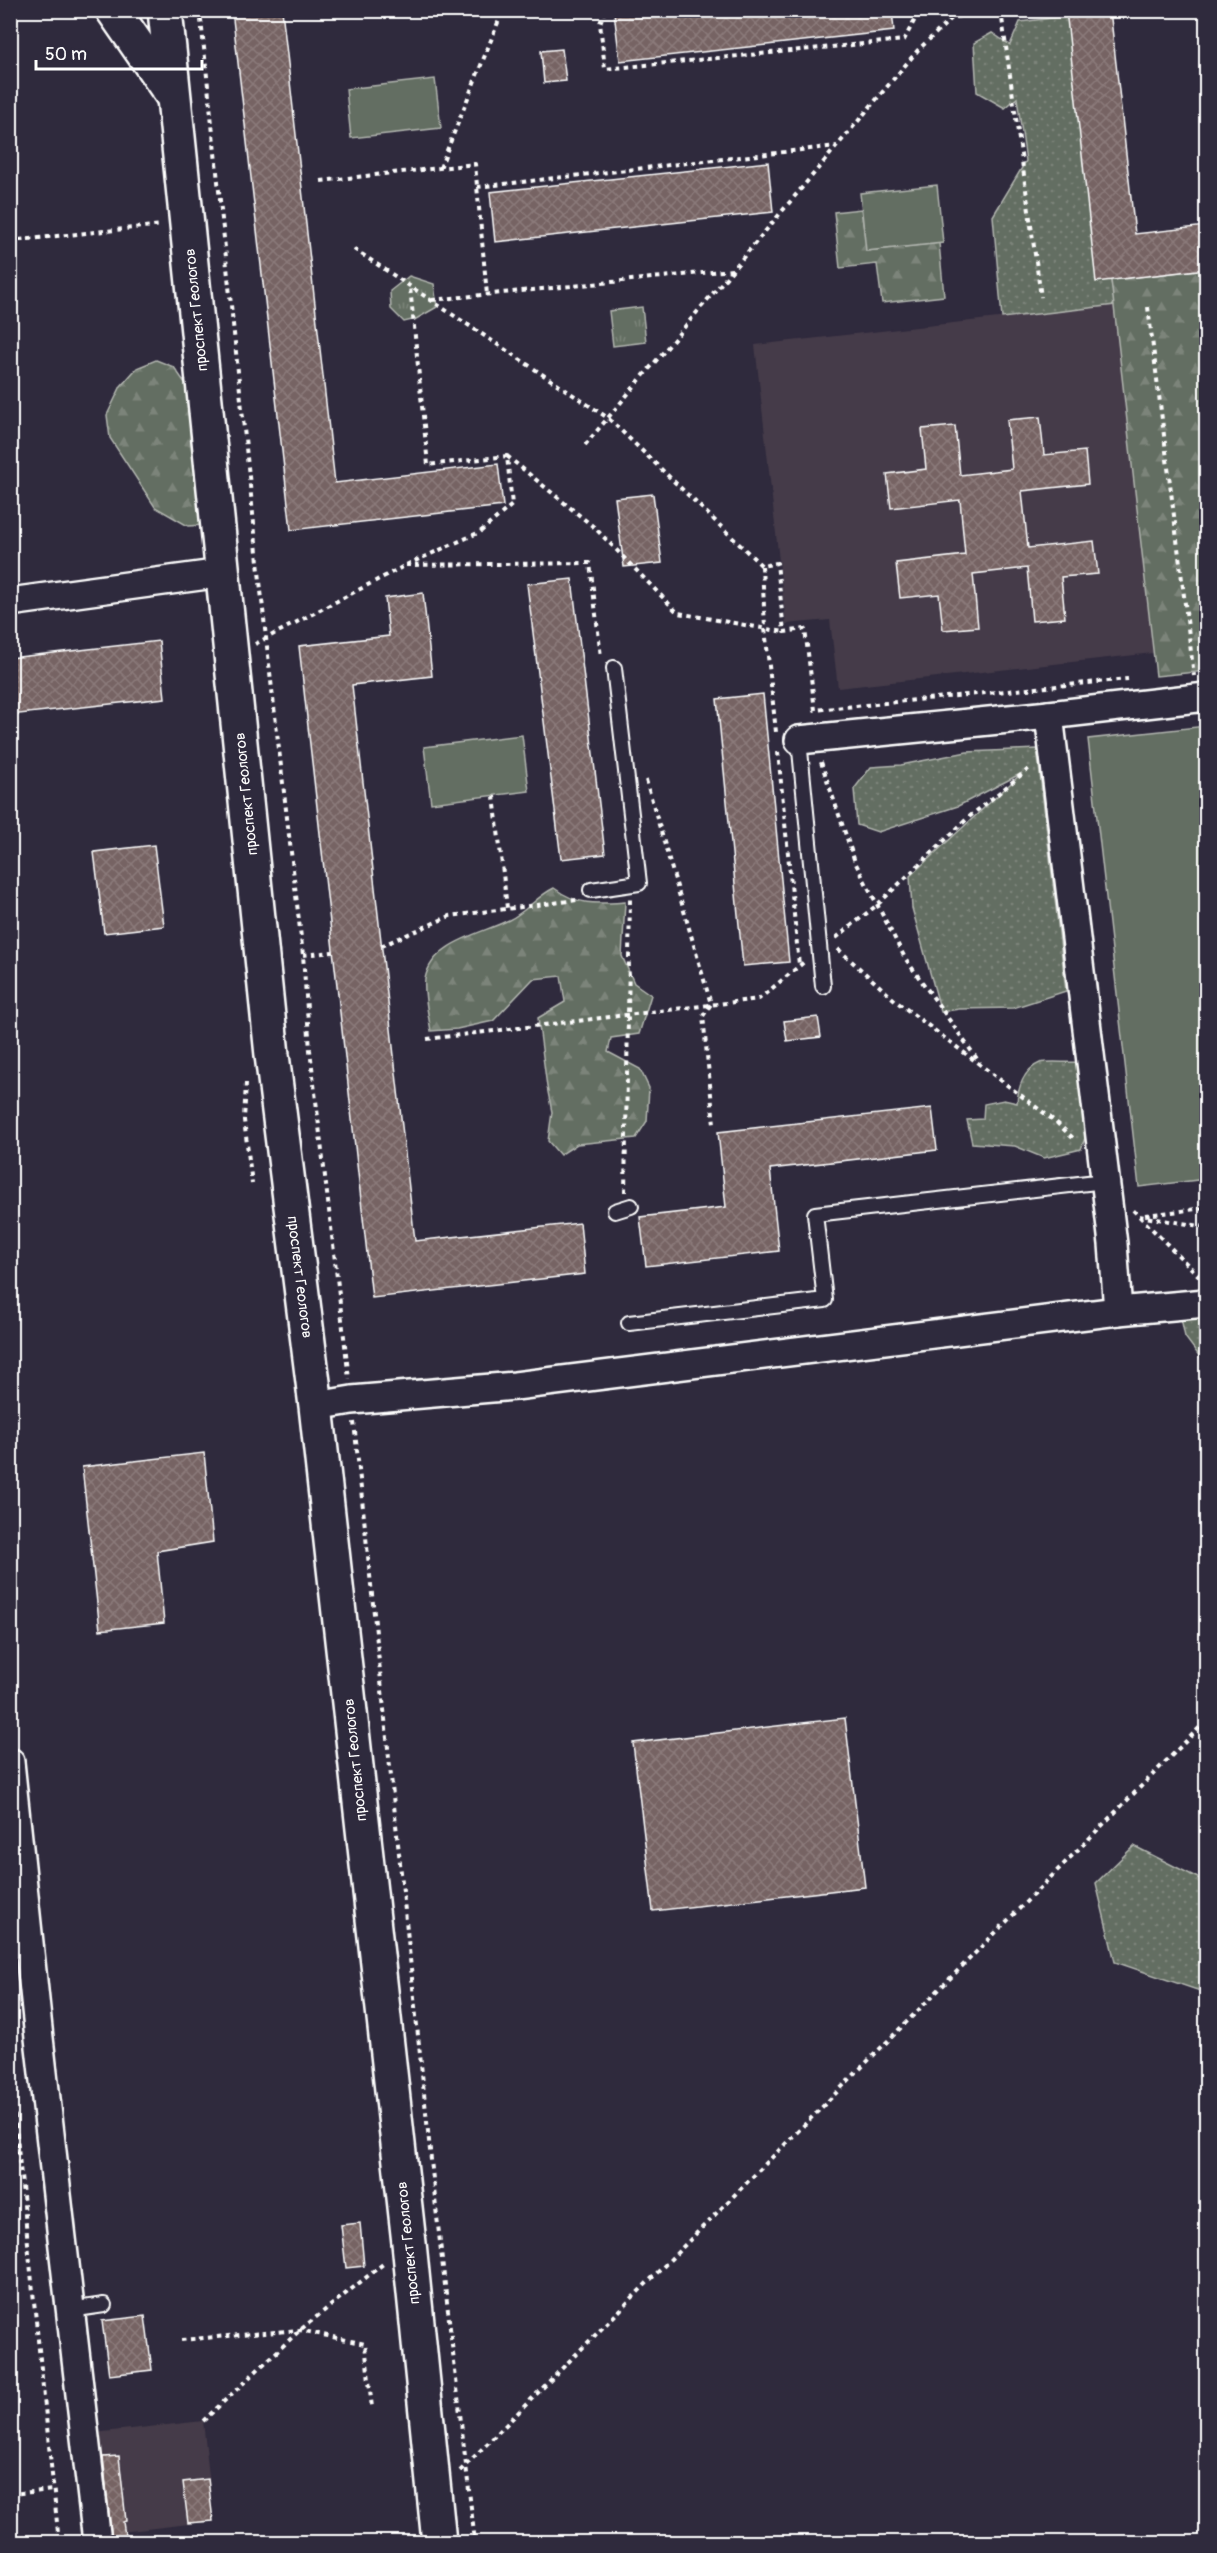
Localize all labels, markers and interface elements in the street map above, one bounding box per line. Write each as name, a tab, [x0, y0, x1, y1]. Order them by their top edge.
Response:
scale bar	[36, 33, 202, 71]
text: 50 m	[45, 43, 87, 66]
street label: проспект Геологов	[181, 248, 212, 372]
street label: проспект Геологов	[231, 732, 262, 856]
street label: проспект Геологов	[283, 1215, 316, 1339]
street label: проспект Геологов	[340, 1698, 371, 1822]
street label: проспект Геологов	[393, 2181, 424, 2305]

